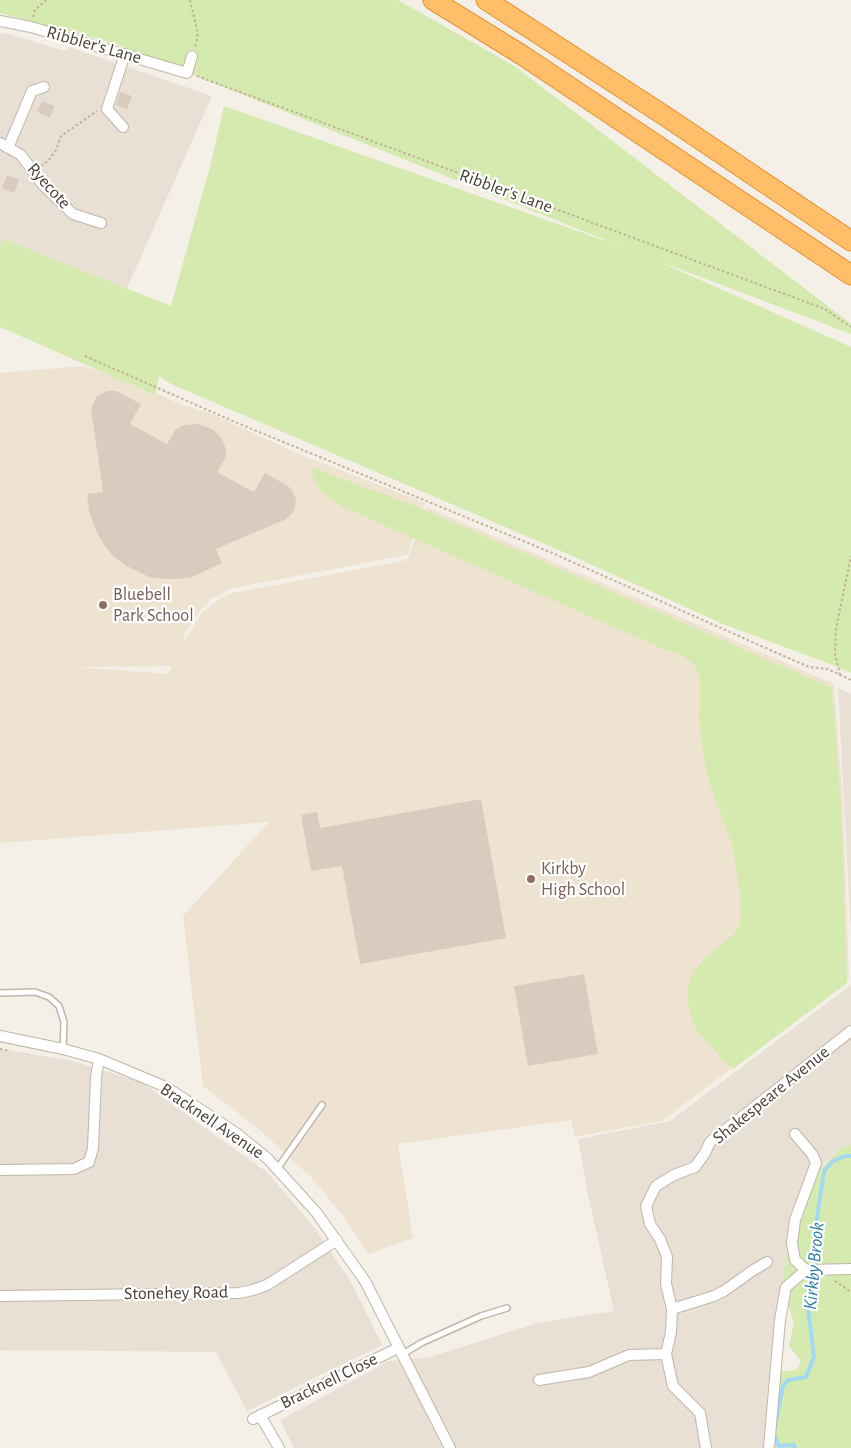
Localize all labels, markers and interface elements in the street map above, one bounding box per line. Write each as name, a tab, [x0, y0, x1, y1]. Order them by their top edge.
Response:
street label: Ribbler's Lane	[44, 21, 144, 69]
street label: Ryecote	[23, 158, 75, 214]
street label: Ribbler's Lane	[456, 164, 556, 218]
place label: Bluebell Park School	[113, 584, 194, 626]
marker: Bluebell Park School	[97, 599, 109, 611]
place label: Kirkby High School	[541, 858, 625, 901]
marker: Kirkby High School	[525, 873, 537, 885]
street label: Shakespeare Avenue	[708, 1041, 834, 1149]
street label: Bracknell Avenue	[156, 1078, 268, 1164]
water label: Kirkby Brook	[799, 1221, 829, 1311]
street label: Stonehey Road	[124, 1281, 228, 1305]
street label: Bracknell Close	[277, 1348, 381, 1414]

